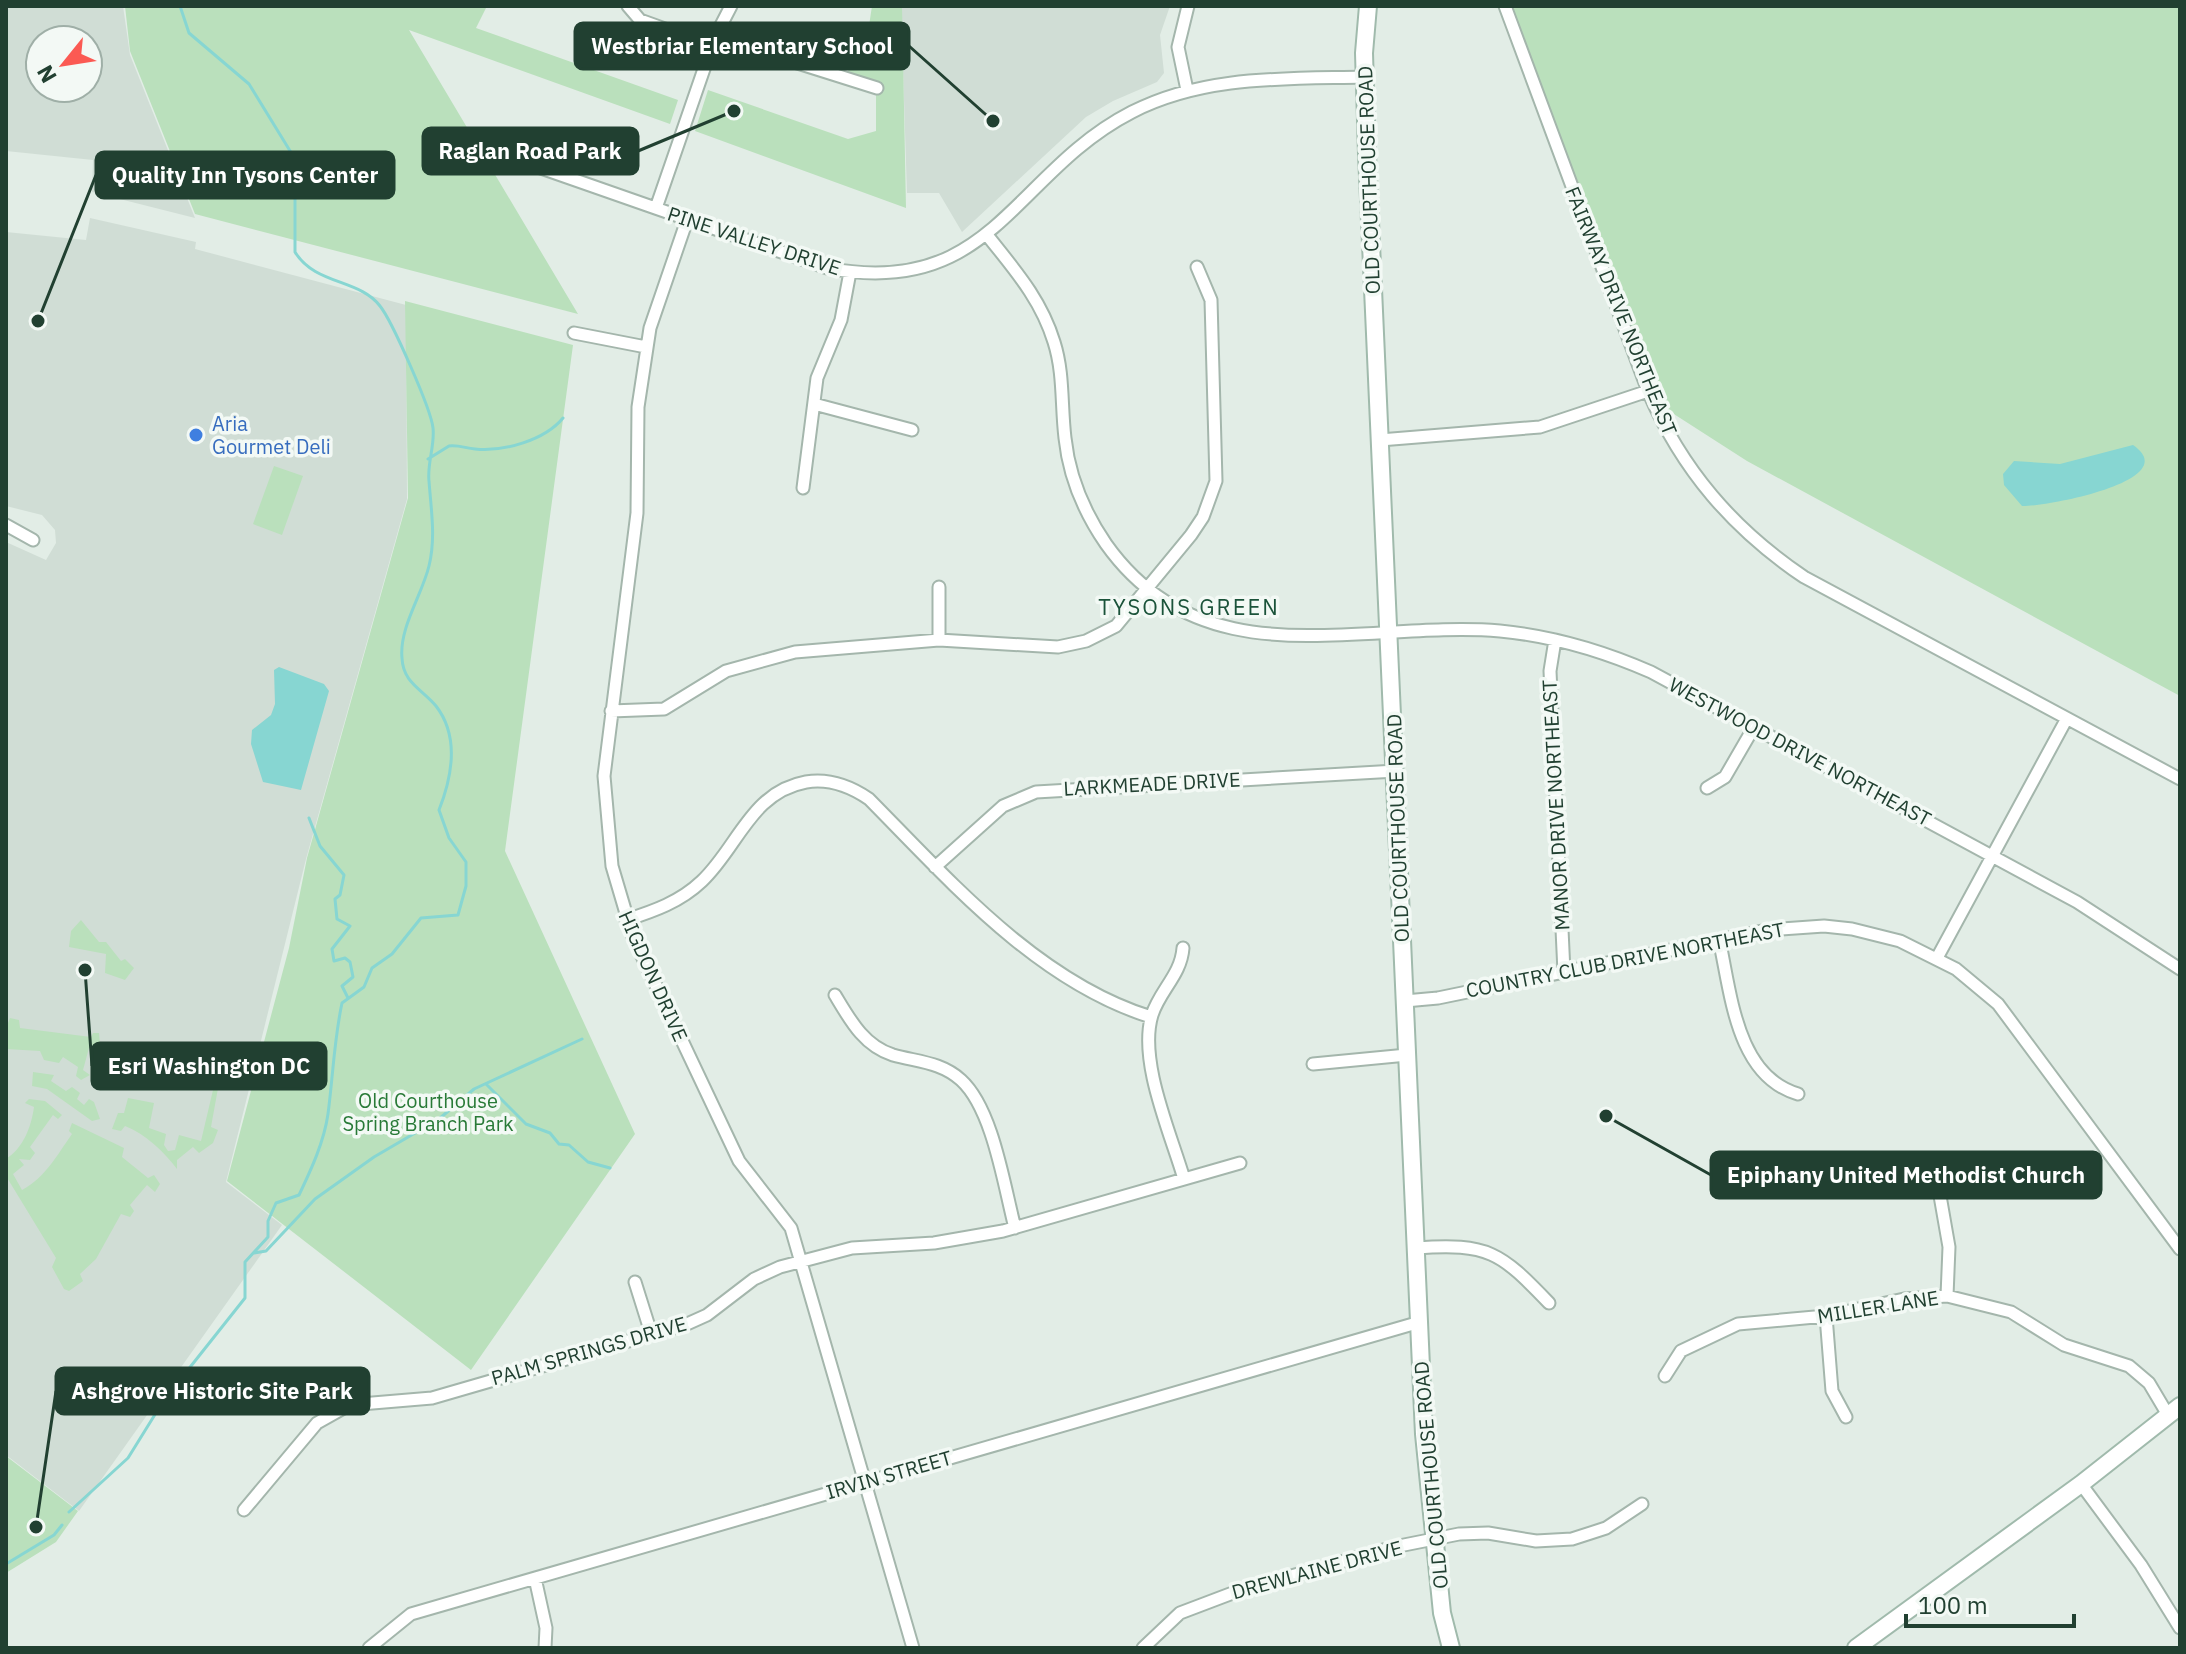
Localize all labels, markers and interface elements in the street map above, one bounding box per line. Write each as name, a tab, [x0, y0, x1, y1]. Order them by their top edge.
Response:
callout: Westbriar Elementary School	[575, 23, 909, 69]
north arrow	[24, 24, 104, 104]
text: Westbriar Elementary School	[591, 31, 893, 60]
text: N	[30, 60, 63, 88]
street label: OLD COURTHOUSE ROAD	[1351, 65, 1386, 295]
callout: Raglan Road Park	[423, 128, 638, 174]
text: Raglan Road Park	[439, 136, 622, 165]
callout: Quality Inn Tysons Center	[96, 152, 394, 198]
text: Quality Inn Tysons Center	[112, 160, 378, 189]
street label: FAIRWAY DRIVE NORTHEAST	[1559, 182, 1684, 439]
street label: PINE VALLEY DRIVE	[664, 200, 844, 281]
place label: Aria Gourmet Deli	[212, 410, 331, 460]
marker: Aria Gourmet Deli	[187, 426, 205, 444]
district label: TYSONS GREEN	[1098, 592, 1280, 621]
street label: WESTWOOD DRIVE NORTHEAST	[1664, 671, 1936, 832]
street label: MANOR DRIVE NORTHEAST	[1535, 679, 1576, 931]
street label: OLD COURTHOUSE ROAD	[1380, 713, 1415, 943]
street label: LARKMEADE DRIVE	[1063, 765, 1241, 802]
street label: HIGDON DRIVE	[613, 906, 694, 1045]
street label: COUNTRY CLUB DRIVE NORTHEAST	[1463, 915, 1786, 1004]
callout: Esri Washington DC	[92, 1043, 326, 1089]
text: Esri Washington DC	[108, 1051, 310, 1080]
park label: Old Courthouse Spring Branch Park	[342, 1087, 514, 1137]
callout: Epiphany United Methodist Church	[1711, 1152, 2101, 1198]
text: Epiphany United Methodist Church	[1727, 1160, 2085, 1189]
street label: MILLER LANE	[1815, 1284, 1941, 1329]
street label: PALM SPRINGS DRIVE	[488, 1310, 690, 1391]
street label: OLD COURTHOUSE ROAD	[1407, 1360, 1454, 1590]
callout: Ashgrove Historic Site Park	[56, 1368, 369, 1414]
text: Ashgrove Historic Site Park	[71, 1376, 353, 1405]
street label: IRVIN STREET	[823, 1444, 955, 1505]
street label: DREWLAINE DRIVE	[1229, 1534, 1405, 1605]
scale bar	[1906, 1578, 2074, 1628]
text: 100 m	[1918, 1589, 1988, 1621]

